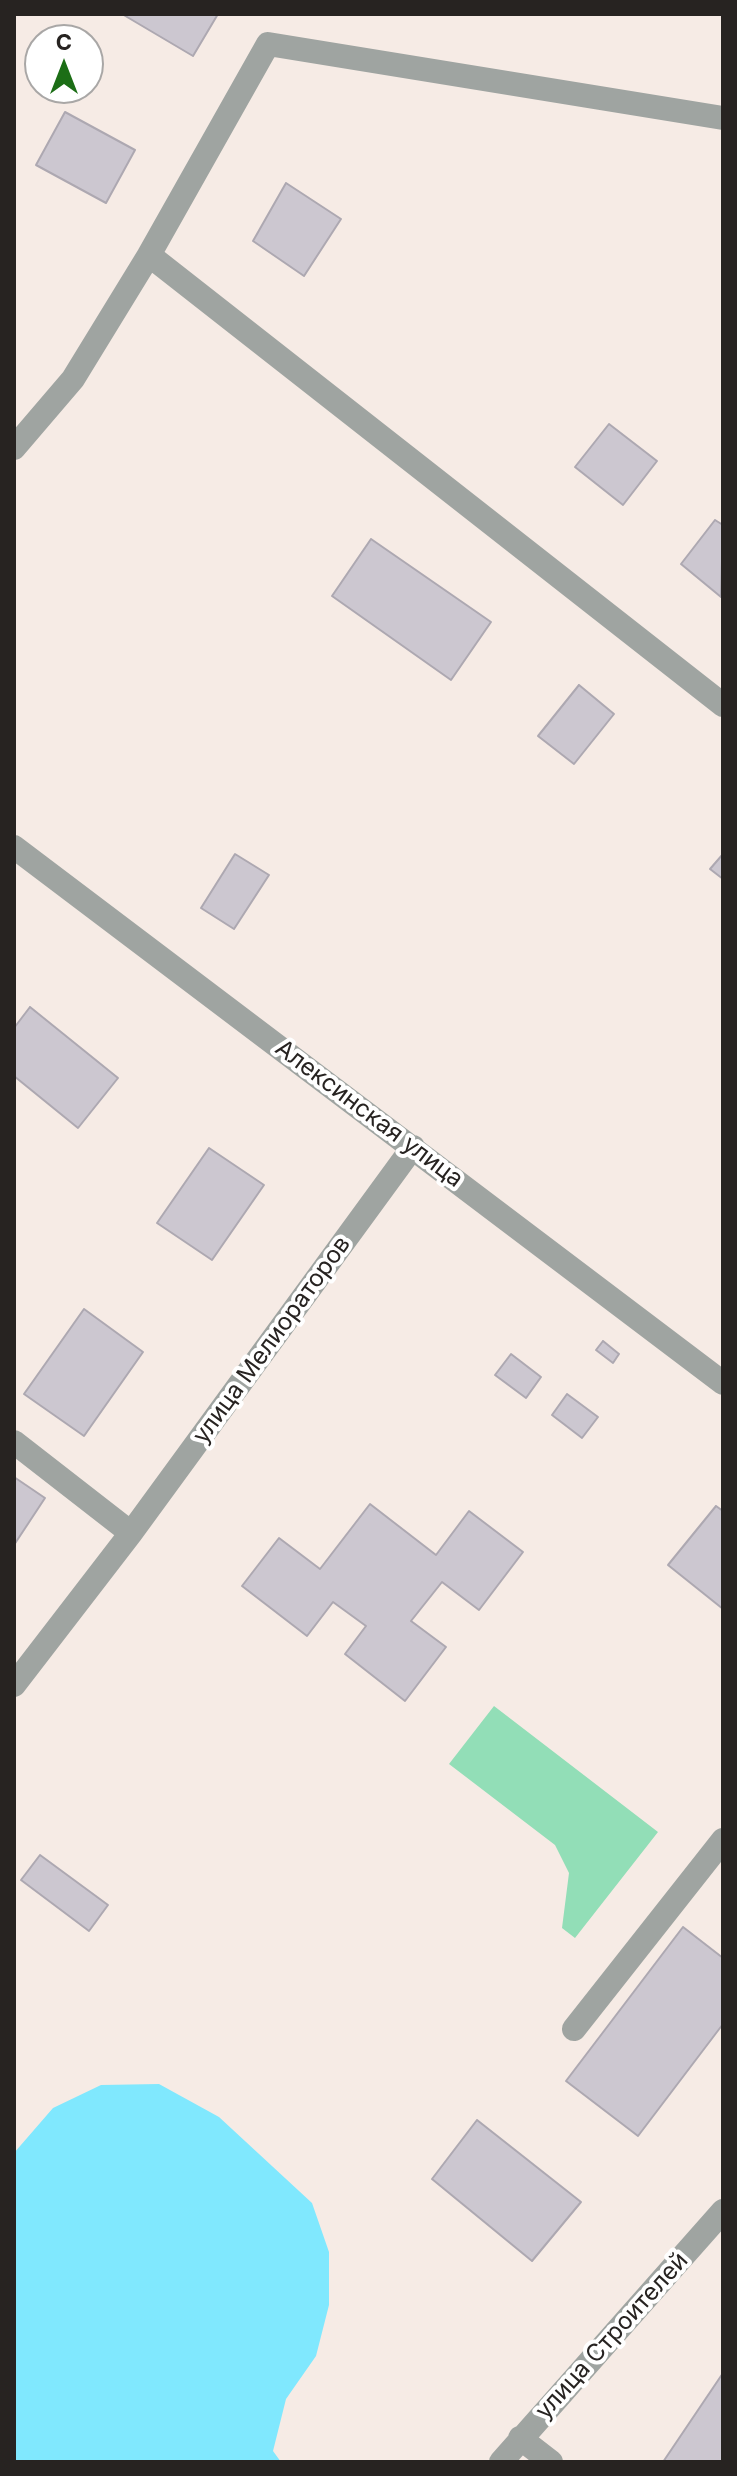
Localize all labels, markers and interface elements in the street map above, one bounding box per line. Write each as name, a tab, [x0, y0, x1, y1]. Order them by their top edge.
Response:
north arrow	[24, 24, 104, 104]
text: С	[56, 29, 72, 55]
street label: Алексинская улица	[270, 1034, 468, 1194]
street label: улица Мелиораторов	[187, 1231, 357, 1449]
street label: улица Строителей	[530, 2247, 694, 2425]

